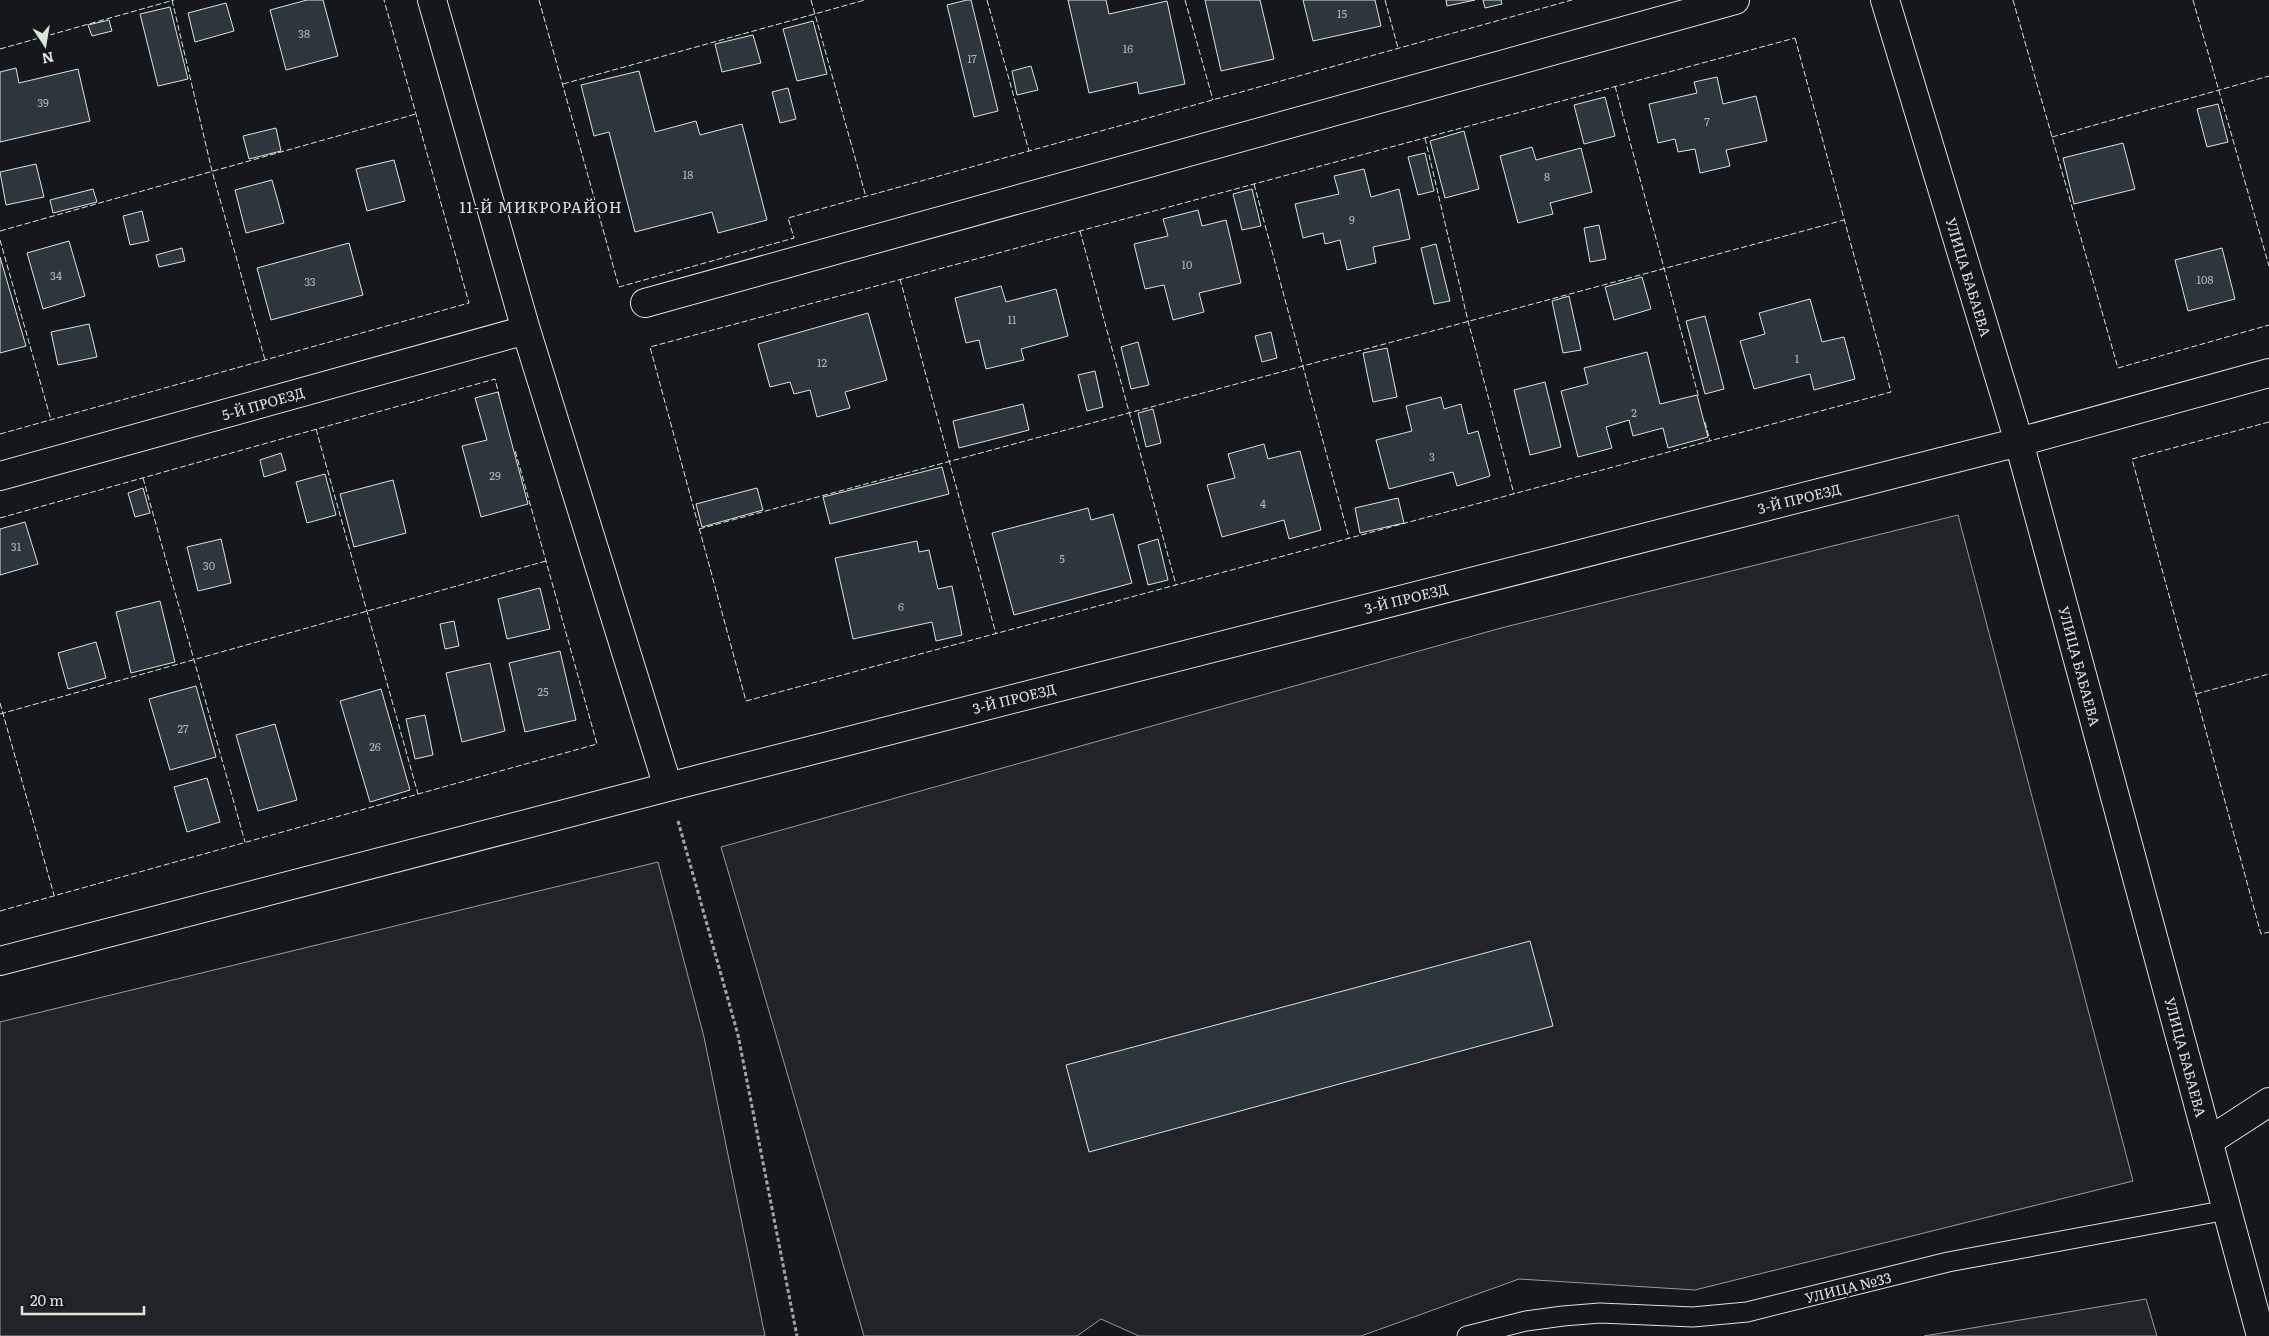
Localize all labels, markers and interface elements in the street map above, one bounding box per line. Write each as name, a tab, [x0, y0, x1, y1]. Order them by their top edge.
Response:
house number: 15	[1337, 5, 1347, 21]
north arrow	[20, 20, 70, 70]
house number: 38	[298, 25, 310, 41]
house number: 16	[1123, 40, 1133, 56]
text: N	[40, 48, 56, 70]
house number: 17	[967, 50, 977, 66]
house number: 39	[37, 94, 49, 110]
house number: 7	[1704, 113, 1710, 129]
house number: 18	[683, 166, 693, 182]
house number: 8	[1544, 168, 1550, 184]
district label: 11-Й МИКРОРАЙОН	[460, 195, 622, 218]
house number: 9	[1349, 211, 1355, 227]
street label: УЛИЦА БАБАЕВА	[1941, 215, 1997, 340]
house number: 10	[1182, 256, 1192, 272]
house number: 34	[50, 267, 62, 283]
house number: 108	[2197, 271, 2213, 287]
house number: 33	[304, 273, 316, 289]
house number: 11	[1008, 311, 1017, 327]
house number: 1	[1795, 350, 1800, 366]
house number: 12	[817, 354, 827, 370]
street label: 5-Й ПРОЕЗД	[219, 382, 307, 424]
house number: 2	[1631, 404, 1637, 420]
house number: 3	[1429, 448, 1435, 464]
house number: 29	[489, 467, 501, 483]
street label: 3-Й ПРОЕЗД	[1755, 478, 1843, 518]
house number: 4	[1260, 495, 1266, 511]
house number: 31	[11, 538, 22, 554]
house number: 5	[1059, 550, 1065, 566]
house number: 30	[203, 557, 215, 573]
street label: 3-Й ПРОЕЗД	[1362, 578, 1450, 618]
house number: 6	[898, 598, 904, 614]
street label: УЛИЦА БАБАЕВА	[2054, 604, 2106, 729]
street label: 3-Й ПРОЕЗД	[970, 678, 1058, 718]
house number: 25	[537, 683, 549, 699]
house number: 27	[177, 720, 189, 736]
house number: 26	[369, 738, 381, 754]
street label: УЛИЦА БАБАЕВА	[2160, 995, 2212, 1120]
street label: УЛИЦА №33	[1803, 1267, 1893, 1307]
scale bar	[22, 1284, 145, 1316]
text: 20 m	[30, 1288, 64, 1311]

